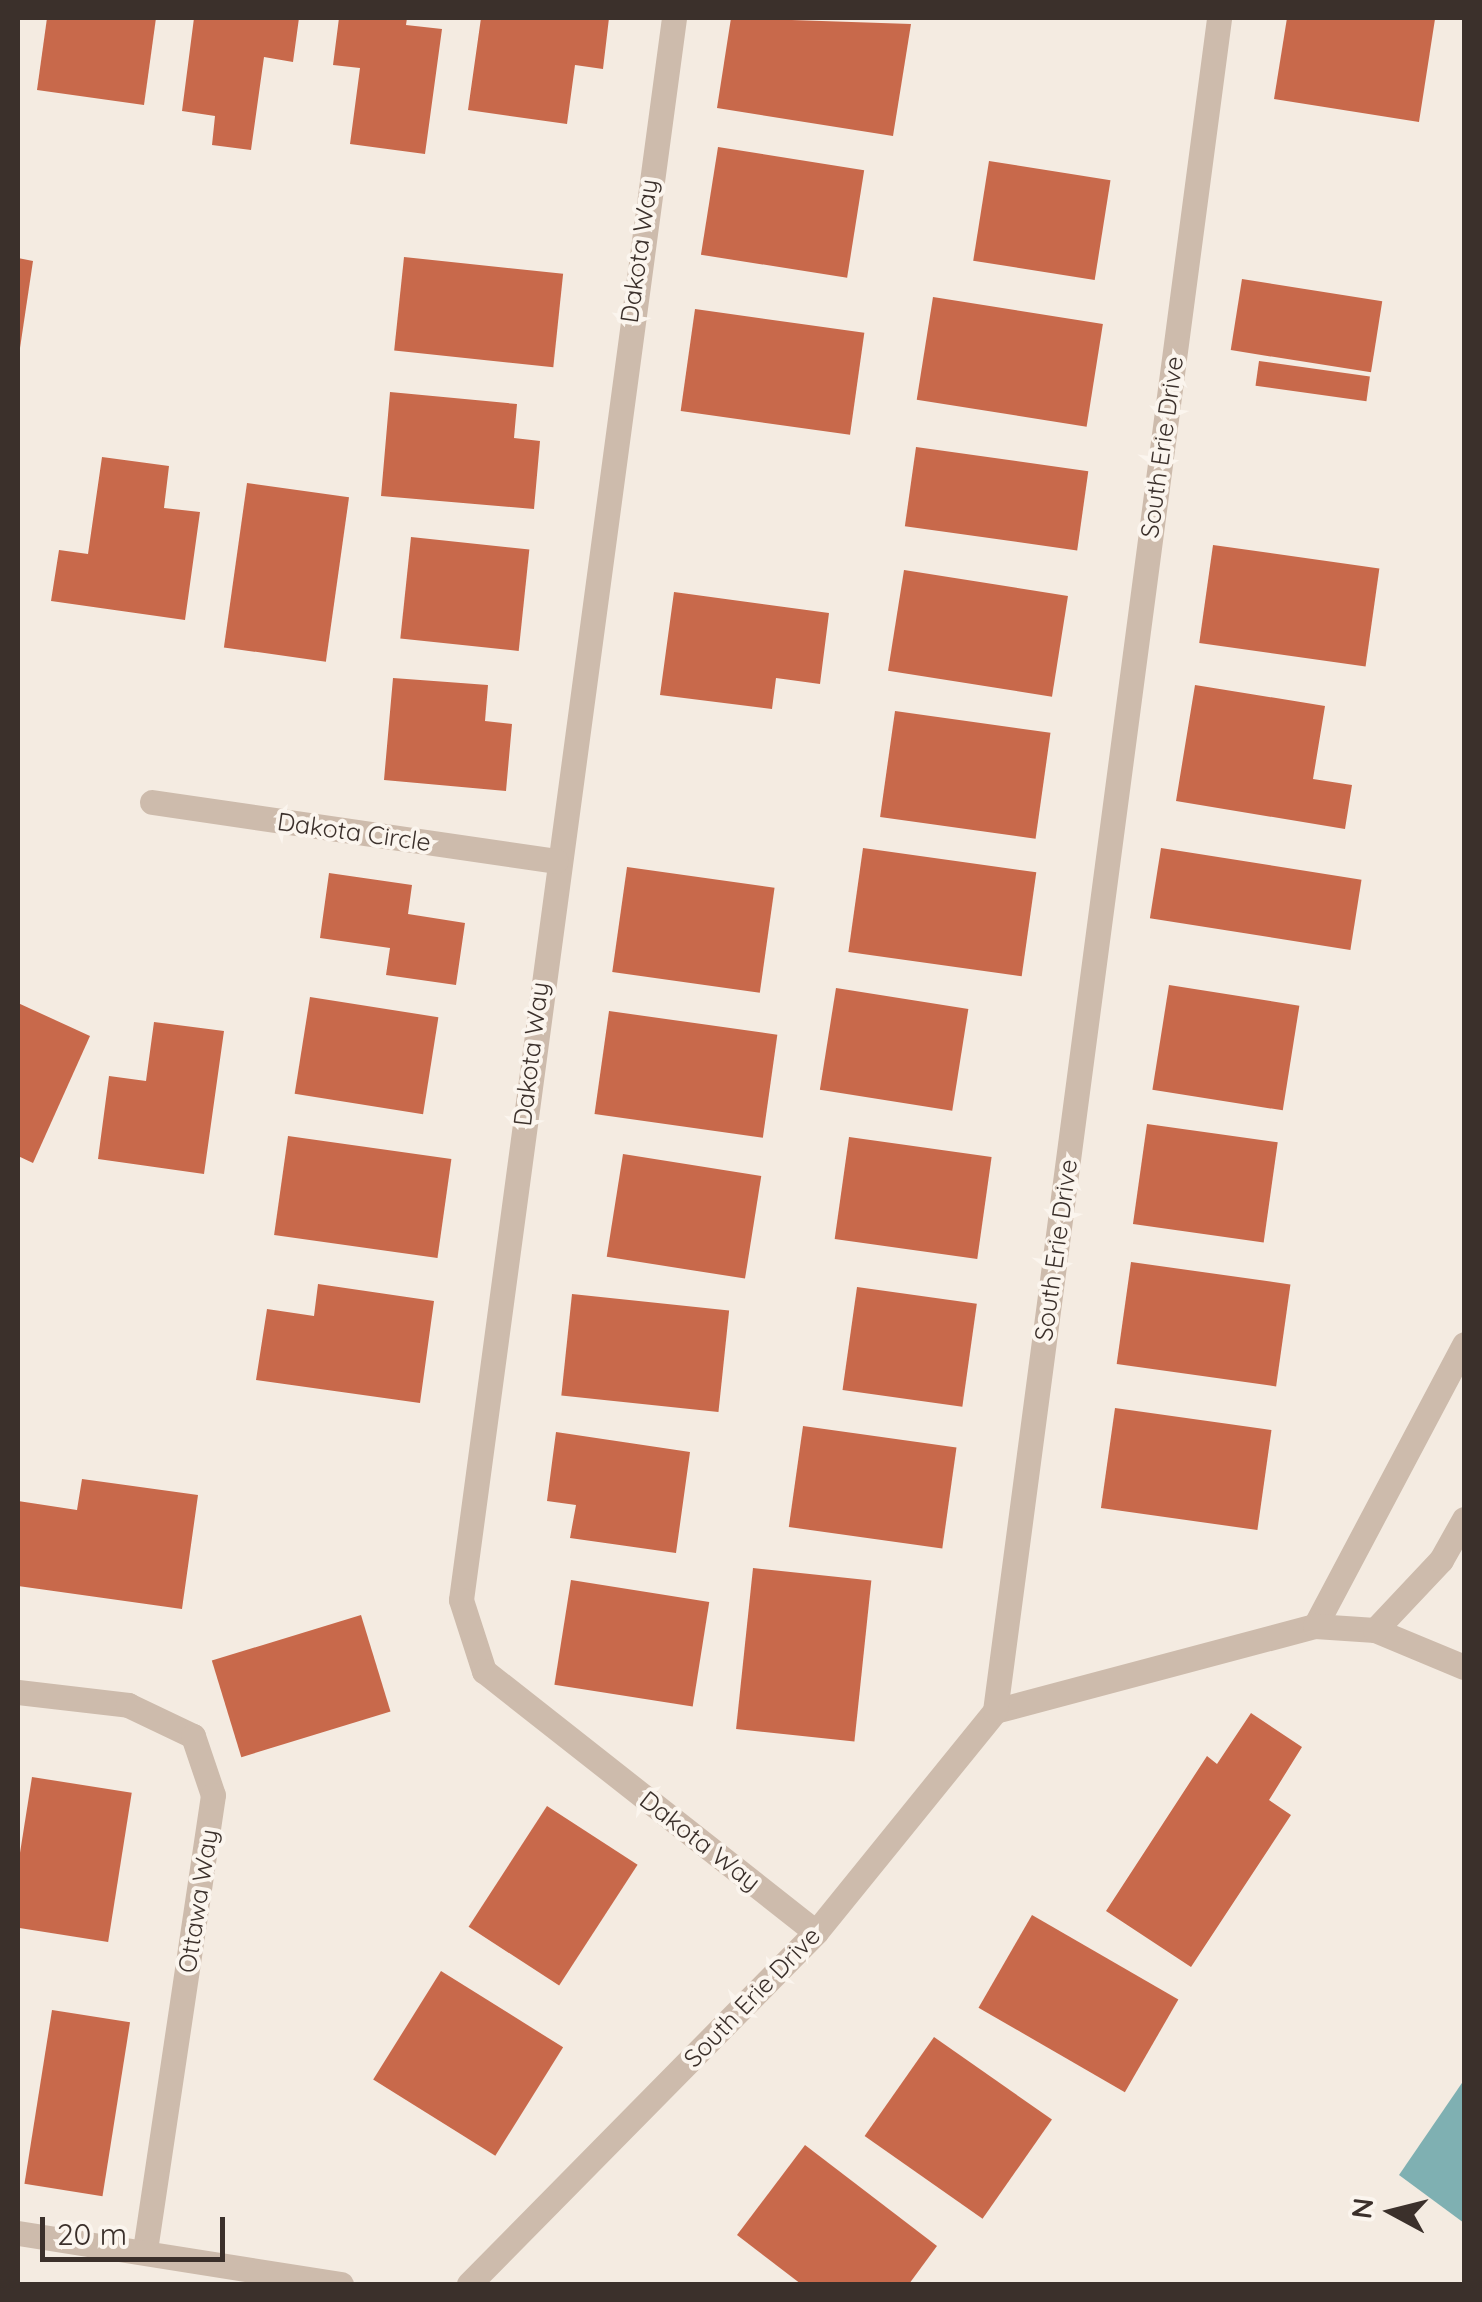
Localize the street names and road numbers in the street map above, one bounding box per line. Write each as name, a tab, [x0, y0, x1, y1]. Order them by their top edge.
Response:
street label: Dakota Way	[614, 177, 664, 325]
street label: South Erie Drive	[1134, 354, 1190, 540]
street label: Dakota Circle	[275, 806, 433, 858]
street label: Dakota Way	[507, 980, 555, 1128]
street label: South Erie Drive	[1028, 1157, 1084, 1343]
street label: Dakota Way	[634, 1785, 766, 1897]
street label: Ottawa Way	[172, 1827, 224, 1975]
street label: South Erie Drive	[678, 1921, 826, 2073]

